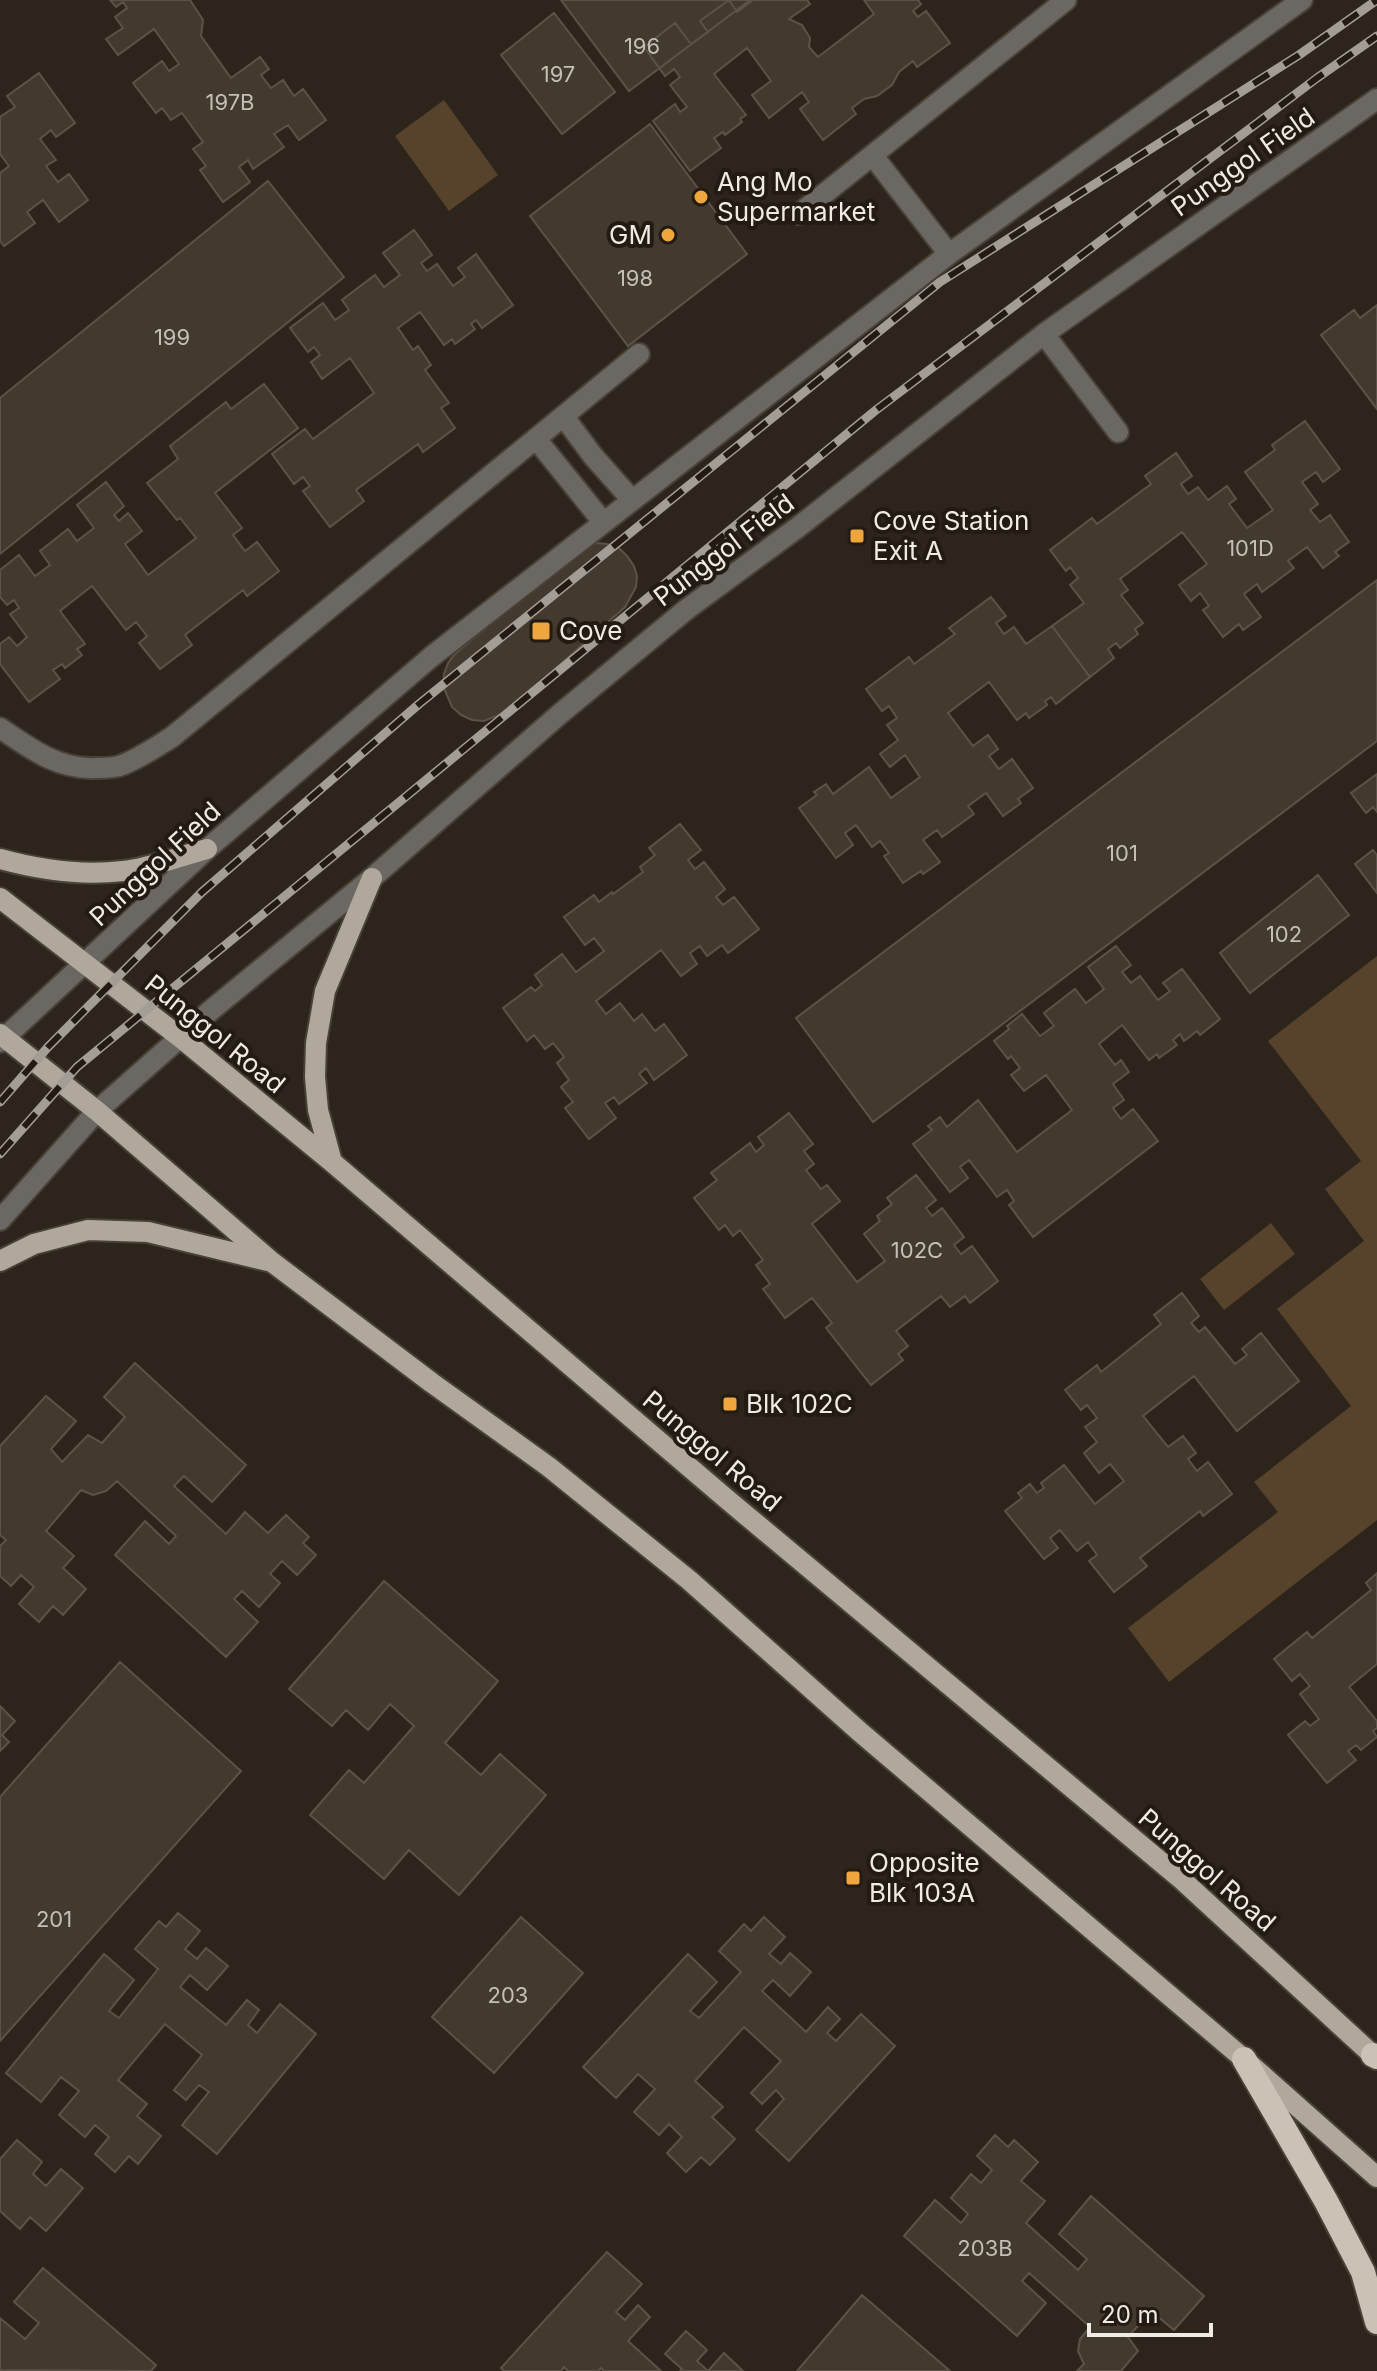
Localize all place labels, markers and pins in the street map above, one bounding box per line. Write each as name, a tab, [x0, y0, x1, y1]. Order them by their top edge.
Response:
place label: Ang Mo Supermarket	[717, 166, 875, 227]
marker: Ang Mo Supermarket	[692, 188, 710, 206]
place label: GM	[609, 219, 652, 250]
marker: GM	[659, 226, 677, 244]
place label: Cove Station Exit A	[873, 505, 1029, 566]
marker: Cove Station Exit A	[848, 527, 866, 545]
place label: Cove	[559, 615, 622, 646]
marker: Cove	[530, 620, 552, 642]
place label: Blk 102C	[746, 1388, 853, 1419]
marker: Blk 102C	[721, 1395, 739, 1413]
place label: Opposite Blk 103A	[869, 1847, 980, 1908]
marker: Opposite Blk 103A	[844, 1869, 862, 1887]

